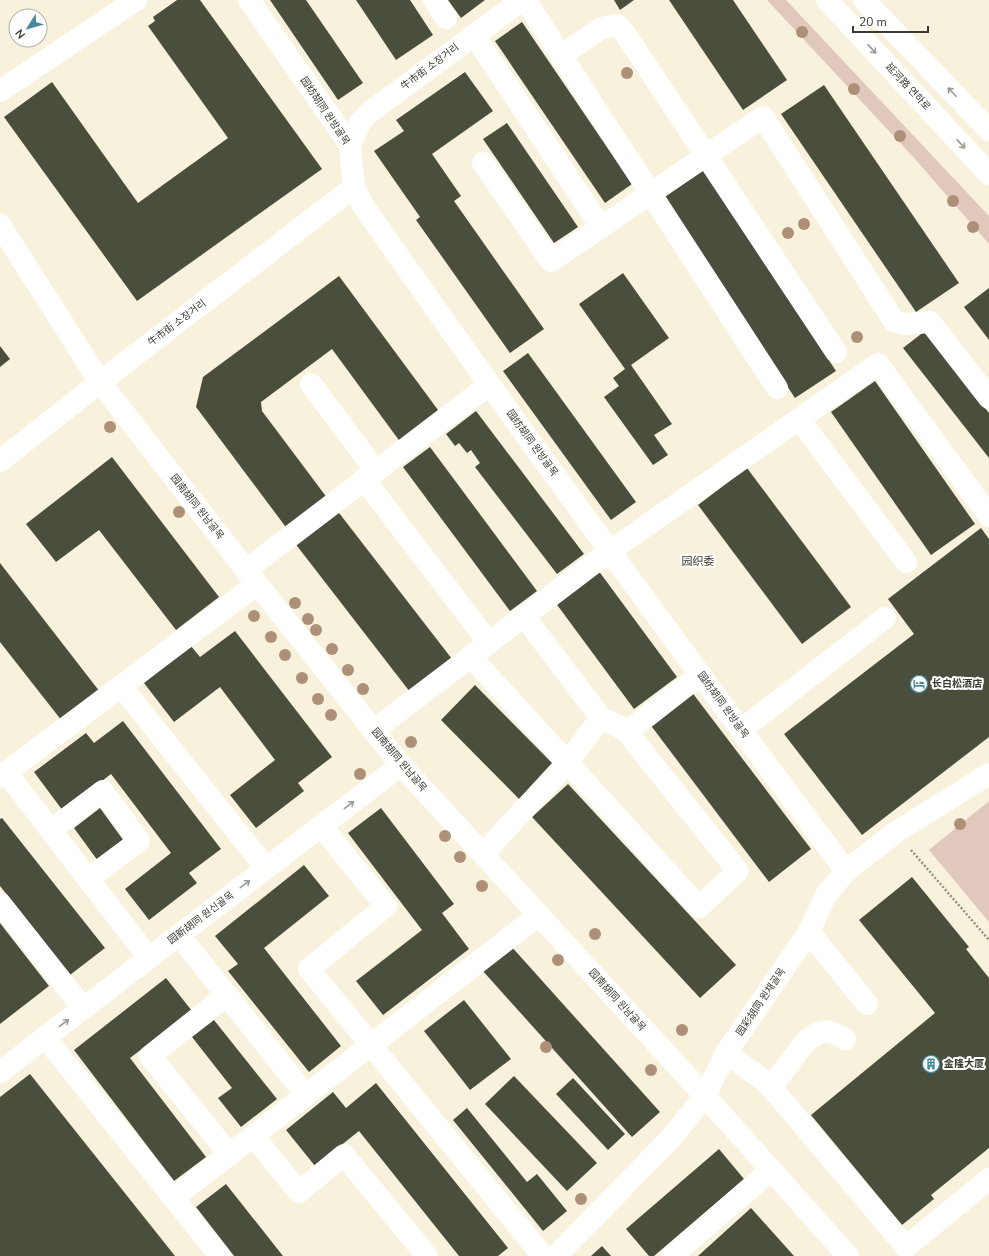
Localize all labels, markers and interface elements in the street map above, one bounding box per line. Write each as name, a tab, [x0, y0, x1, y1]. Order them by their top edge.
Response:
north arrow	[8, 8, 48, 48]
scale bar	[853, 8, 928, 34]
text: 20 m	[859, 14, 887, 30]
text: N	[12, 26, 29, 42]
street label: 牛市街 소장거리	[398, 41, 462, 93]
one-way arrow	[867, 44, 877, 54]
street label: 延河路 연하로	[882, 60, 934, 114]
street label: 园纺胡同 원방골목	[297, 74, 353, 148]
one-way arrow	[948, 87, 957, 97]
one-way arrow	[956, 139, 966, 149]
street label: 牛市街 소장거리	[145, 297, 209, 349]
street label: 园纺胡同 원방골목	[503, 407, 561, 479]
street label: 园南胡同 원남골목	[167, 471, 227, 543]
district label: 园织委	[682, 554, 715, 569]
street label: 园纺胡同 원방골목	[694, 669, 752, 741]
hotel icon: 长白松酒店	[909, 674, 929, 694]
place label: 长白松酒店	[932, 677, 982, 691]
street label: 园南胡同 원남골목	[368, 725, 430, 795]
one-way arrow	[343, 801, 354, 809]
one-way arrow	[240, 880, 251, 888]
street label: 园新胡同 원신골목	[165, 889, 237, 947]
street label: 园彩胡同 원채골목	[733, 965, 789, 1039]
street label: 园南胡同 원남골목	[585, 966, 649, 1034]
one-way arrow	[59, 1018, 70, 1027]
building icon: 金隆大厦	[921, 1054, 941, 1074]
place label: 金隆大厦	[943, 1057, 984, 1071]

